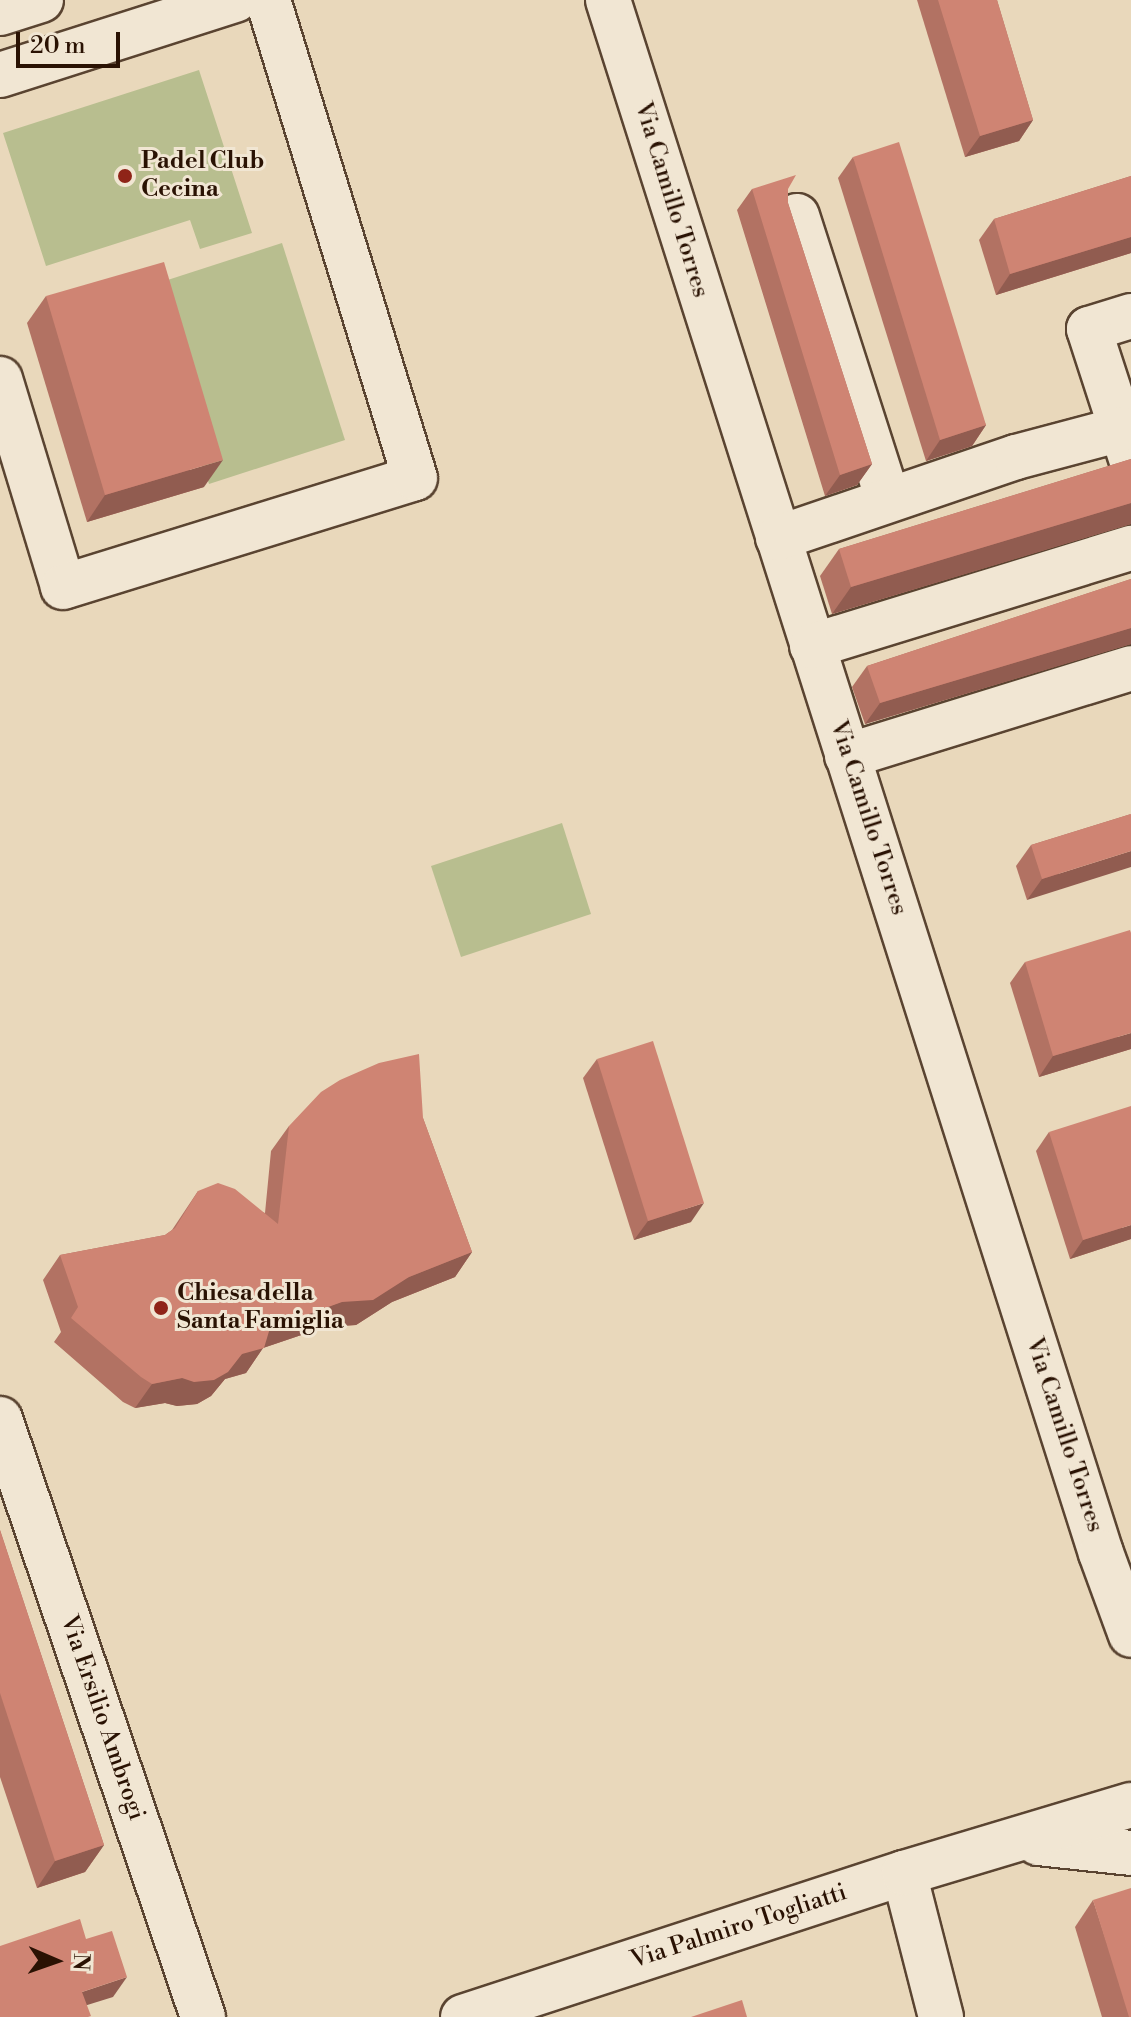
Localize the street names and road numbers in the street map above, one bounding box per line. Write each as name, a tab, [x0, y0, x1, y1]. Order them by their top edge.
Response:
street label: Via Camillo Torres	[628, 99, 714, 301]
street label: Via Camillo Torres	[823, 717, 913, 919]
street label: Via Camillo Torres	[1019, 1334, 1109, 1536]
street label: Via Ersilio Ambrogi	[53, 1612, 151, 1824]
street label: Via Palmiro Togliatti	[627, 1878, 851, 1976]

